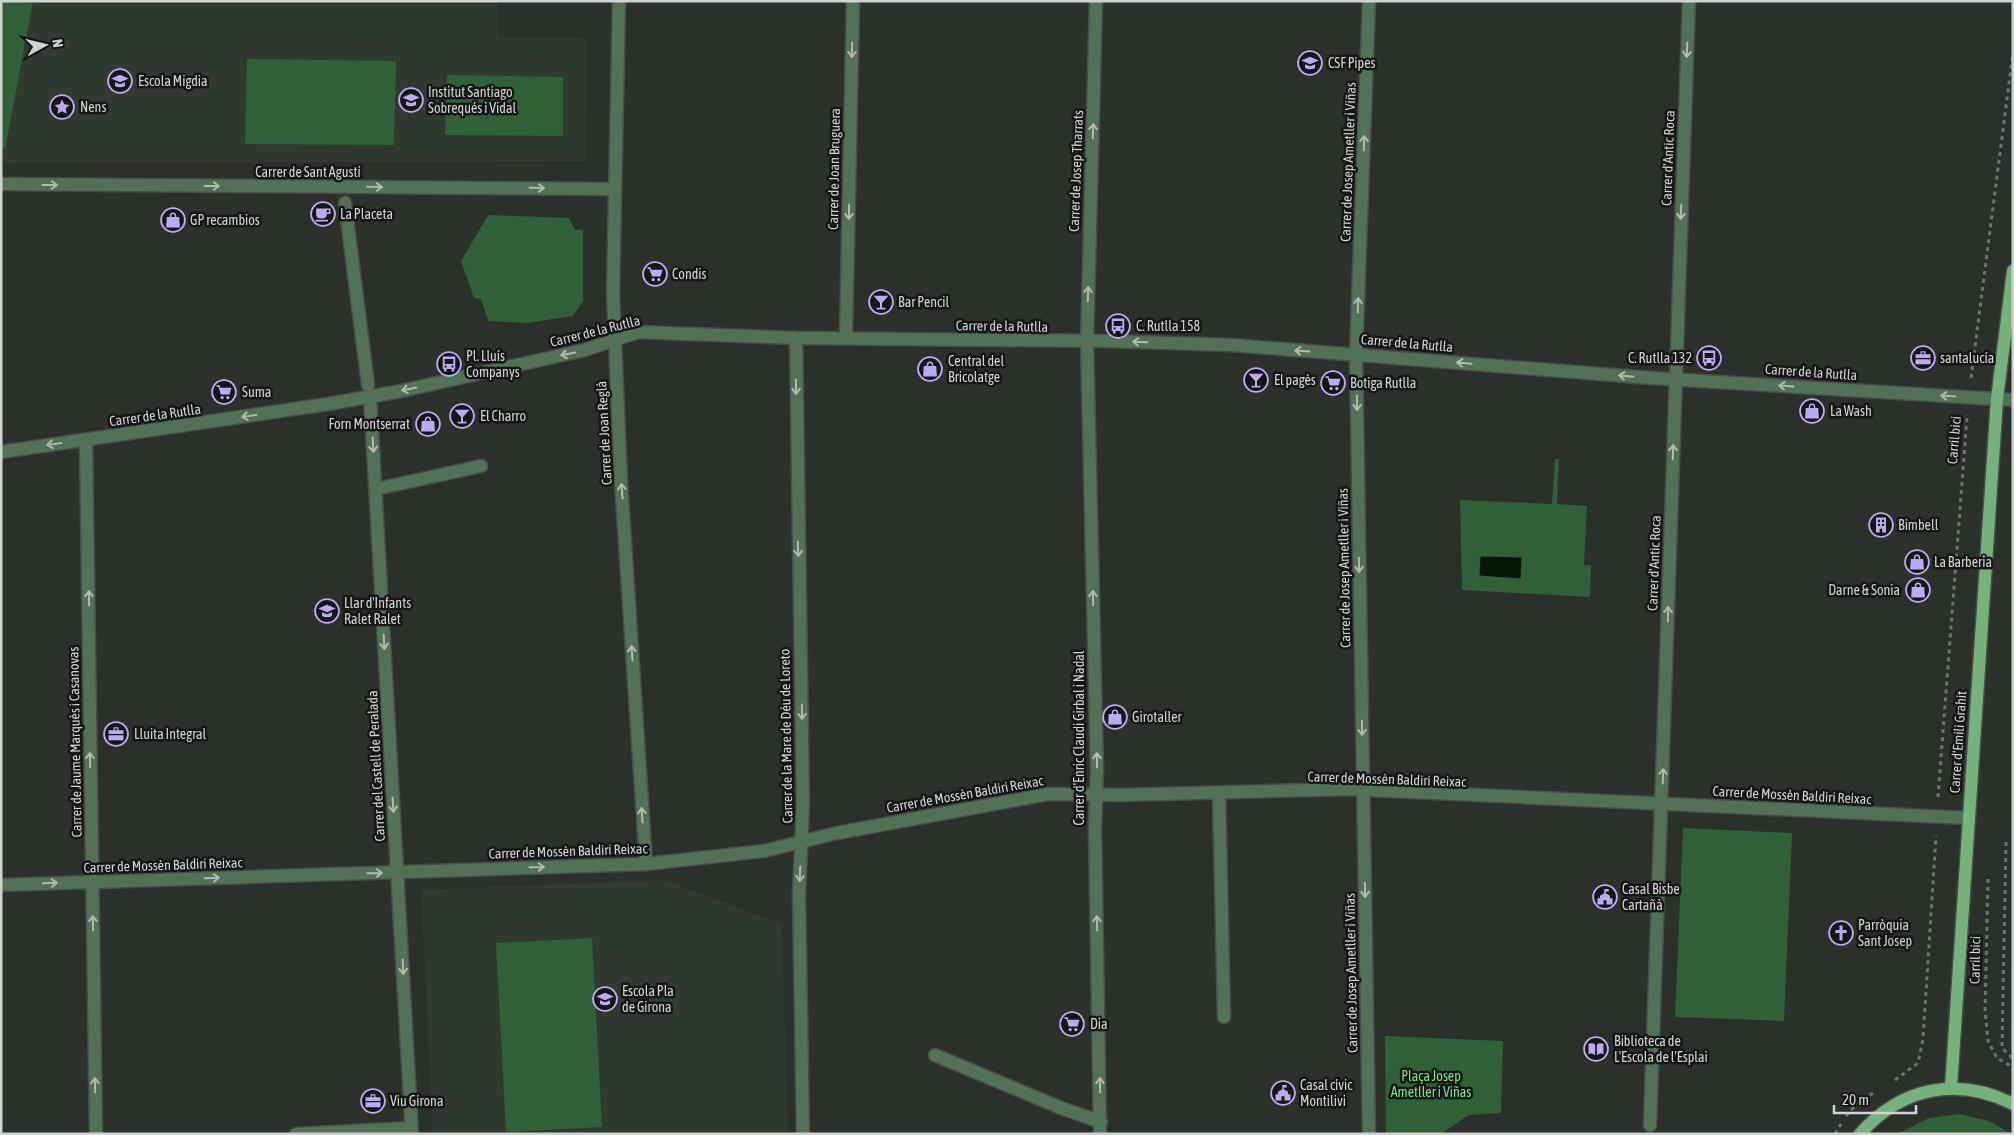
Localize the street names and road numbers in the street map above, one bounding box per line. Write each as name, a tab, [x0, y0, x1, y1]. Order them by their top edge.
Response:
street label: Carrer de Josep Ametller i Viñas	[1337, 82, 1359, 242]
street label: Carrer de Joan Bruguera	[825, 108, 843, 230]
street label: Carrer de Josep Tharrats	[1066, 110, 1086, 232]
street label: Carrer d'Antic Roca	[1658, 110, 1678, 206]
street label: Carrer de Sant Agustí	[255, 164, 361, 180]
street label: Carrer de la Rutlla	[548, 312, 642, 350]
street label: Carrer de la Rutlla	[956, 317, 1048, 335]
street label: Carrer de la Rutlla	[1360, 331, 1454, 355]
street label: Carrer de la Rutlla	[1764, 361, 1858, 383]
street label: Carrer de Joan Reglà	[593, 381, 615, 485]
street label: Carrer de la Rutlla	[108, 401, 202, 429]
street label: Carril bici	[1944, 415, 1964, 465]
street label: Carrer de Josep Ametller i Viñas	[1335, 488, 1353, 648]
street label: Carrer d'Antic Roca	[1644, 515, 1664, 611]
street label: Carrer de Jaume Marquès i Casanovas	[65, 646, 85, 838]
street label: Carrer de la Mare de Déu de Loreto	[776, 649, 796, 823]
street label: Carrer d'Enric Claudi Girbal i Nadal	[1071, 650, 1087, 825]
street label: Carrer del Castell de Peralada	[364, 690, 388, 842]
street label: Carrer d'Emili Grahit	[1946, 690, 1970, 794]
street label: Carrer de Mossèn Baldiri Reixac	[1307, 768, 1468, 790]
street label: Carrer de Mossèn Baldiri Reixac	[885, 772, 1046, 816]
street label: Carrer de Mossèn Baldiri Reixac	[1712, 783, 1873, 807]
street label: Carrer de Mossèn Baldiri Reixac	[488, 840, 649, 862]
street label: Carrer de Mossèn Baldiri Reixac	[83, 854, 244, 876]
street label: Carrer de Josep Ametller i Viñas	[1342, 893, 1360, 1053]
street label: Carril bici	[1967, 936, 1983, 984]

